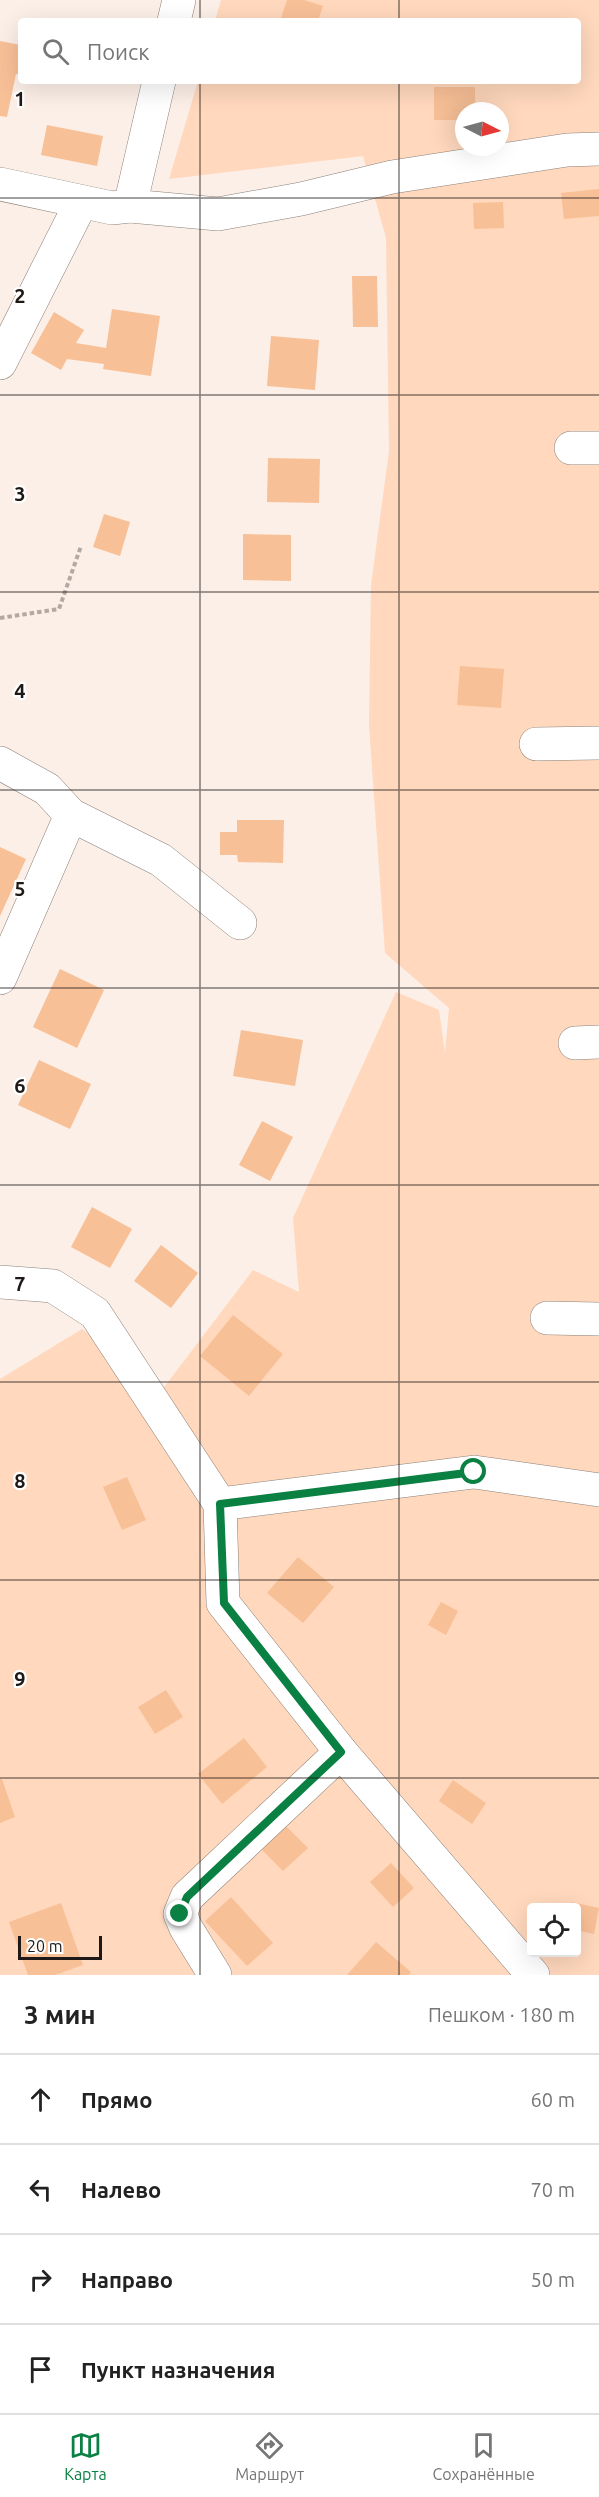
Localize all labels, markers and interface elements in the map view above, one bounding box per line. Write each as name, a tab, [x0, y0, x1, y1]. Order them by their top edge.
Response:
search box	[18, 18, 581, 84]
icon: search	[39, 35, 72, 68]
text: Поиск	[87, 39, 150, 64]
text: 1	[14, 87, 26, 110]
north arrow	[455, 102, 509, 156]
text: 2	[14, 284, 26, 307]
text: 3	[14, 482, 26, 505]
text: 4	[14, 679, 26, 702]
text: 5	[14, 877, 26, 900]
text: 6	[14, 1074, 26, 1097]
text: 7	[14, 1272, 26, 1295]
route start	[460, 1458, 486, 1484]
text: 8	[14, 1469, 26, 1492]
text: 9	[14, 1667, 26, 1690]
route end	[166, 1900, 192, 1926]
map controls	[527, 1903, 581, 1957]
button: locate	[527, 1903, 581, 1957]
scale bar	[18, 1933, 102, 1960]
text: 20 m	[27, 1937, 63, 1955]
text: 3 мин	[24, 2000, 96, 2029]
text: Пешком · 180 m	[428, 2003, 575, 2026]
icon: ahead	[24, 2083, 57, 2116]
text: Прямо	[81, 2087, 152, 2112]
text: 60 m	[531, 2088, 575, 2111]
icon: left	[24, 2173, 57, 2206]
text: Налево	[81, 2177, 161, 2202]
text: 70 m	[531, 2178, 575, 2201]
icon: right	[24, 2263, 57, 2296]
text: Направо	[81, 2267, 173, 2292]
text: 50 m	[531, 2268, 575, 2291]
icon: arrive	[24, 2353, 57, 2386]
text: Пункт назначения	[81, 2357, 275, 2382]
tab: Карта	[64, 2429, 107, 2483]
tab: Маршрут	[235, 2429, 304, 2483]
tab: Сохранённые	[433, 2429, 535, 2483]

